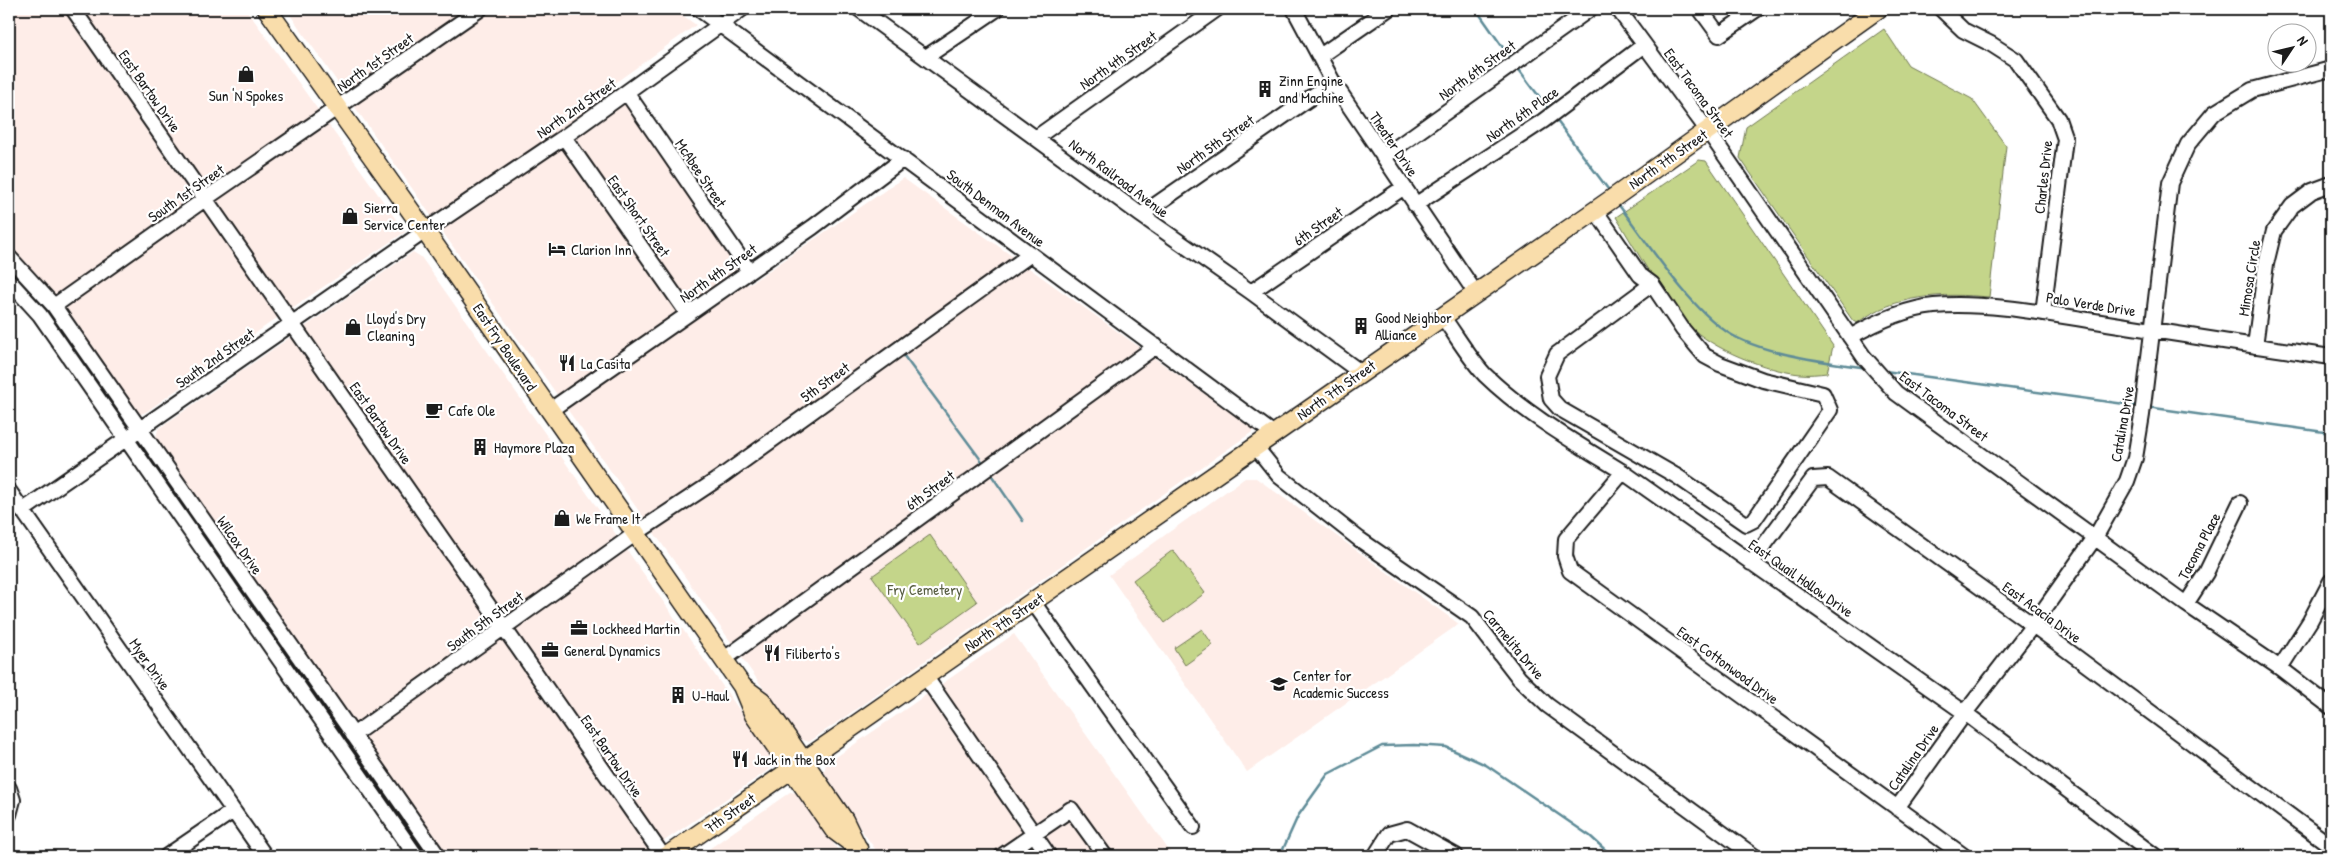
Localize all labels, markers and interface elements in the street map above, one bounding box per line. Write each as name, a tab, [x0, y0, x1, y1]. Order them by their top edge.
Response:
north arrow	[2268, 22, 2318, 72]
street label: North 4th Street	[1075, 25, 1162, 94]
street label: North 1st Street	[332, 27, 418, 96]
text: N	[2293, 32, 2313, 49]
street label: North 6th Street	[1434, 34, 1520, 105]
street label: East Tacoma Street	[1659, 44, 1739, 143]
street label: East Bartow Drive	[114, 46, 186, 136]
shop icon: Sun 'N Spokes	[236, 64, 256, 84]
place label: Zinn Engine and Machine	[1279, 70, 1344, 108]
street label: North 2nd Street	[532, 72, 621, 143]
building icon: Zinn Engine and Machine	[1255, 79, 1275, 99]
street label: North 6th Place	[1481, 81, 1563, 147]
place label: Sun 'N Spokes	[209, 85, 283, 106]
street label: Theater Drive	[1365, 108, 1423, 180]
street label: North 5th Street	[1172, 109, 1259, 179]
street label: North 7th Street	[1624, 124, 1712, 194]
street label: North Railroad Avenue	[1065, 134, 1173, 222]
street label: McAbee Street	[670, 135, 732, 212]
street label: Charles Drive	[2029, 139, 2057, 215]
street label: South 1st Street	[144, 159, 229, 227]
street label: South Denman Avenue	[943, 164, 1049, 252]
street label: East Short Street	[603, 171, 675, 262]
place label: Sierra Service Center	[364, 197, 445, 235]
street label: 6th Street	[1289, 201, 1348, 251]
shop icon: Sierra Service Center	[340, 206, 360, 226]
street label: North 4th Street	[675, 238, 762, 307]
street label: Mimosa Circle	[2233, 238, 2265, 318]
hotel icon: Clarion Inn	[547, 239, 567, 259]
place label: Clarion Inn	[571, 239, 632, 260]
street label: Palo Verde Drive	[2045, 287, 2137, 321]
street label: East Fry Boulevard	[468, 299, 542, 395]
place label: Good Neighbor Alliance	[1375, 307, 1452, 345]
place label: Lloyd's Dry Cleaning	[367, 308, 426, 346]
building icon: Good Neighbor Alliance	[1351, 316, 1371, 336]
shop icon: Lloyd's Dry Cleaning	[343, 317, 363, 337]
street label: South 2nd Street	[171, 323, 259, 393]
restaurant icon: La Casita	[557, 353, 577, 373]
place label: La Casita	[581, 353, 630, 374]
street label: North 7th Street	[1292, 355, 1380, 425]
street label: 5th Street	[796, 357, 855, 407]
street label: East Tacoma Street	[1895, 366, 1993, 447]
street label: East Bartow Drive	[345, 378, 417, 468]
street label: Catalina Drive	[2105, 384, 2139, 464]
cafe icon: Cafe Ole	[424, 400, 444, 420]
place label: Cafe Ole	[448, 400, 495, 421]
building icon: Haymore Plaza	[470, 437, 490, 457]
place label: Haymore Plaza	[494, 437, 574, 458]
street label: 6th Street	[901, 465, 959, 515]
shop icon: We Frame It	[552, 508, 572, 528]
place label: We Frame It	[576, 508, 641, 529]
street label: Tacoma Place	[2173, 509, 2225, 583]
street label: Wilcox Drive	[212, 512, 268, 578]
street label: East Quail Hollow Drive	[1744, 534, 1858, 622]
street label: East Acacia Drive	[1998, 576, 2086, 648]
park label: Fry Cemetery	[887, 579, 962, 600]
street label: South 5th Street	[442, 586, 528, 656]
street label: North 7th Street	[960, 587, 1049, 656]
street label: Carmelita Drive	[1478, 604, 1550, 684]
office icon: Lockheed Martin	[569, 618, 589, 638]
place label: Lockheed Martin	[593, 618, 680, 639]
street label: East Cottonwood Drive	[1673, 621, 1783, 709]
street label: Myer Drive	[125, 634, 175, 694]
office icon: General Dynamics	[540, 640, 560, 660]
place label: General Dynamics	[564, 640, 661, 661]
restaurant icon: Filiberto's	[762, 643, 782, 663]
place label: Filiberto's	[785, 643, 840, 664]
place label: Center for Academic Success	[1293, 665, 1389, 703]
school or university icon: Center for Academic Success	[1269, 674, 1289, 694]
building icon: U-Haul	[668, 685, 688, 705]
place label: U-Haul	[692, 685, 729, 706]
street label: East Bartow Drive	[576, 711, 648, 801]
street label: Catalina Drive	[1882, 719, 1944, 794]
restaurant icon: Jack in the Box	[730, 749, 750, 769]
place label: Jack in the Box	[754, 749, 836, 770]
street label: 7th Street	[701, 787, 760, 838]

